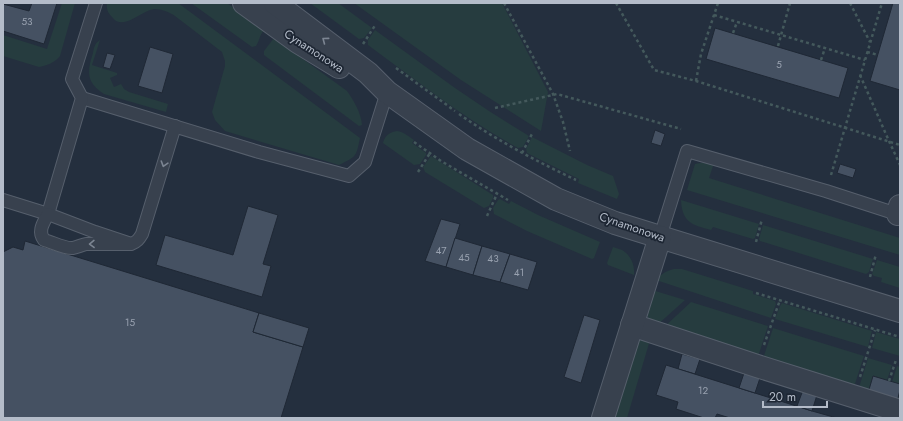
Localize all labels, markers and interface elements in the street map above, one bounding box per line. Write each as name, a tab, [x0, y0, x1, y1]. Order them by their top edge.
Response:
house number: 53	[21, 14, 33, 29]
street label: Cynamonowa	[281, 25, 348, 77]
one-way arrow	[322, 38, 329, 45]
house number: 5	[776, 57, 782, 72]
one-way arrow	[160, 160, 169, 167]
street label: Cynamonowa	[597, 207, 667, 247]
one-way arrow	[89, 240, 95, 248]
house number: 47	[435, 243, 447, 258]
house number: 45	[458, 250, 470, 265]
house number: 43	[487, 251, 499, 266]
house number: 41	[514, 265, 524, 280]
house number: 15	[125, 315, 135, 330]
house number: 12	[698, 383, 708, 398]
scale bar	[763, 383, 827, 409]
text: 20 m	[769, 388, 796, 406]

